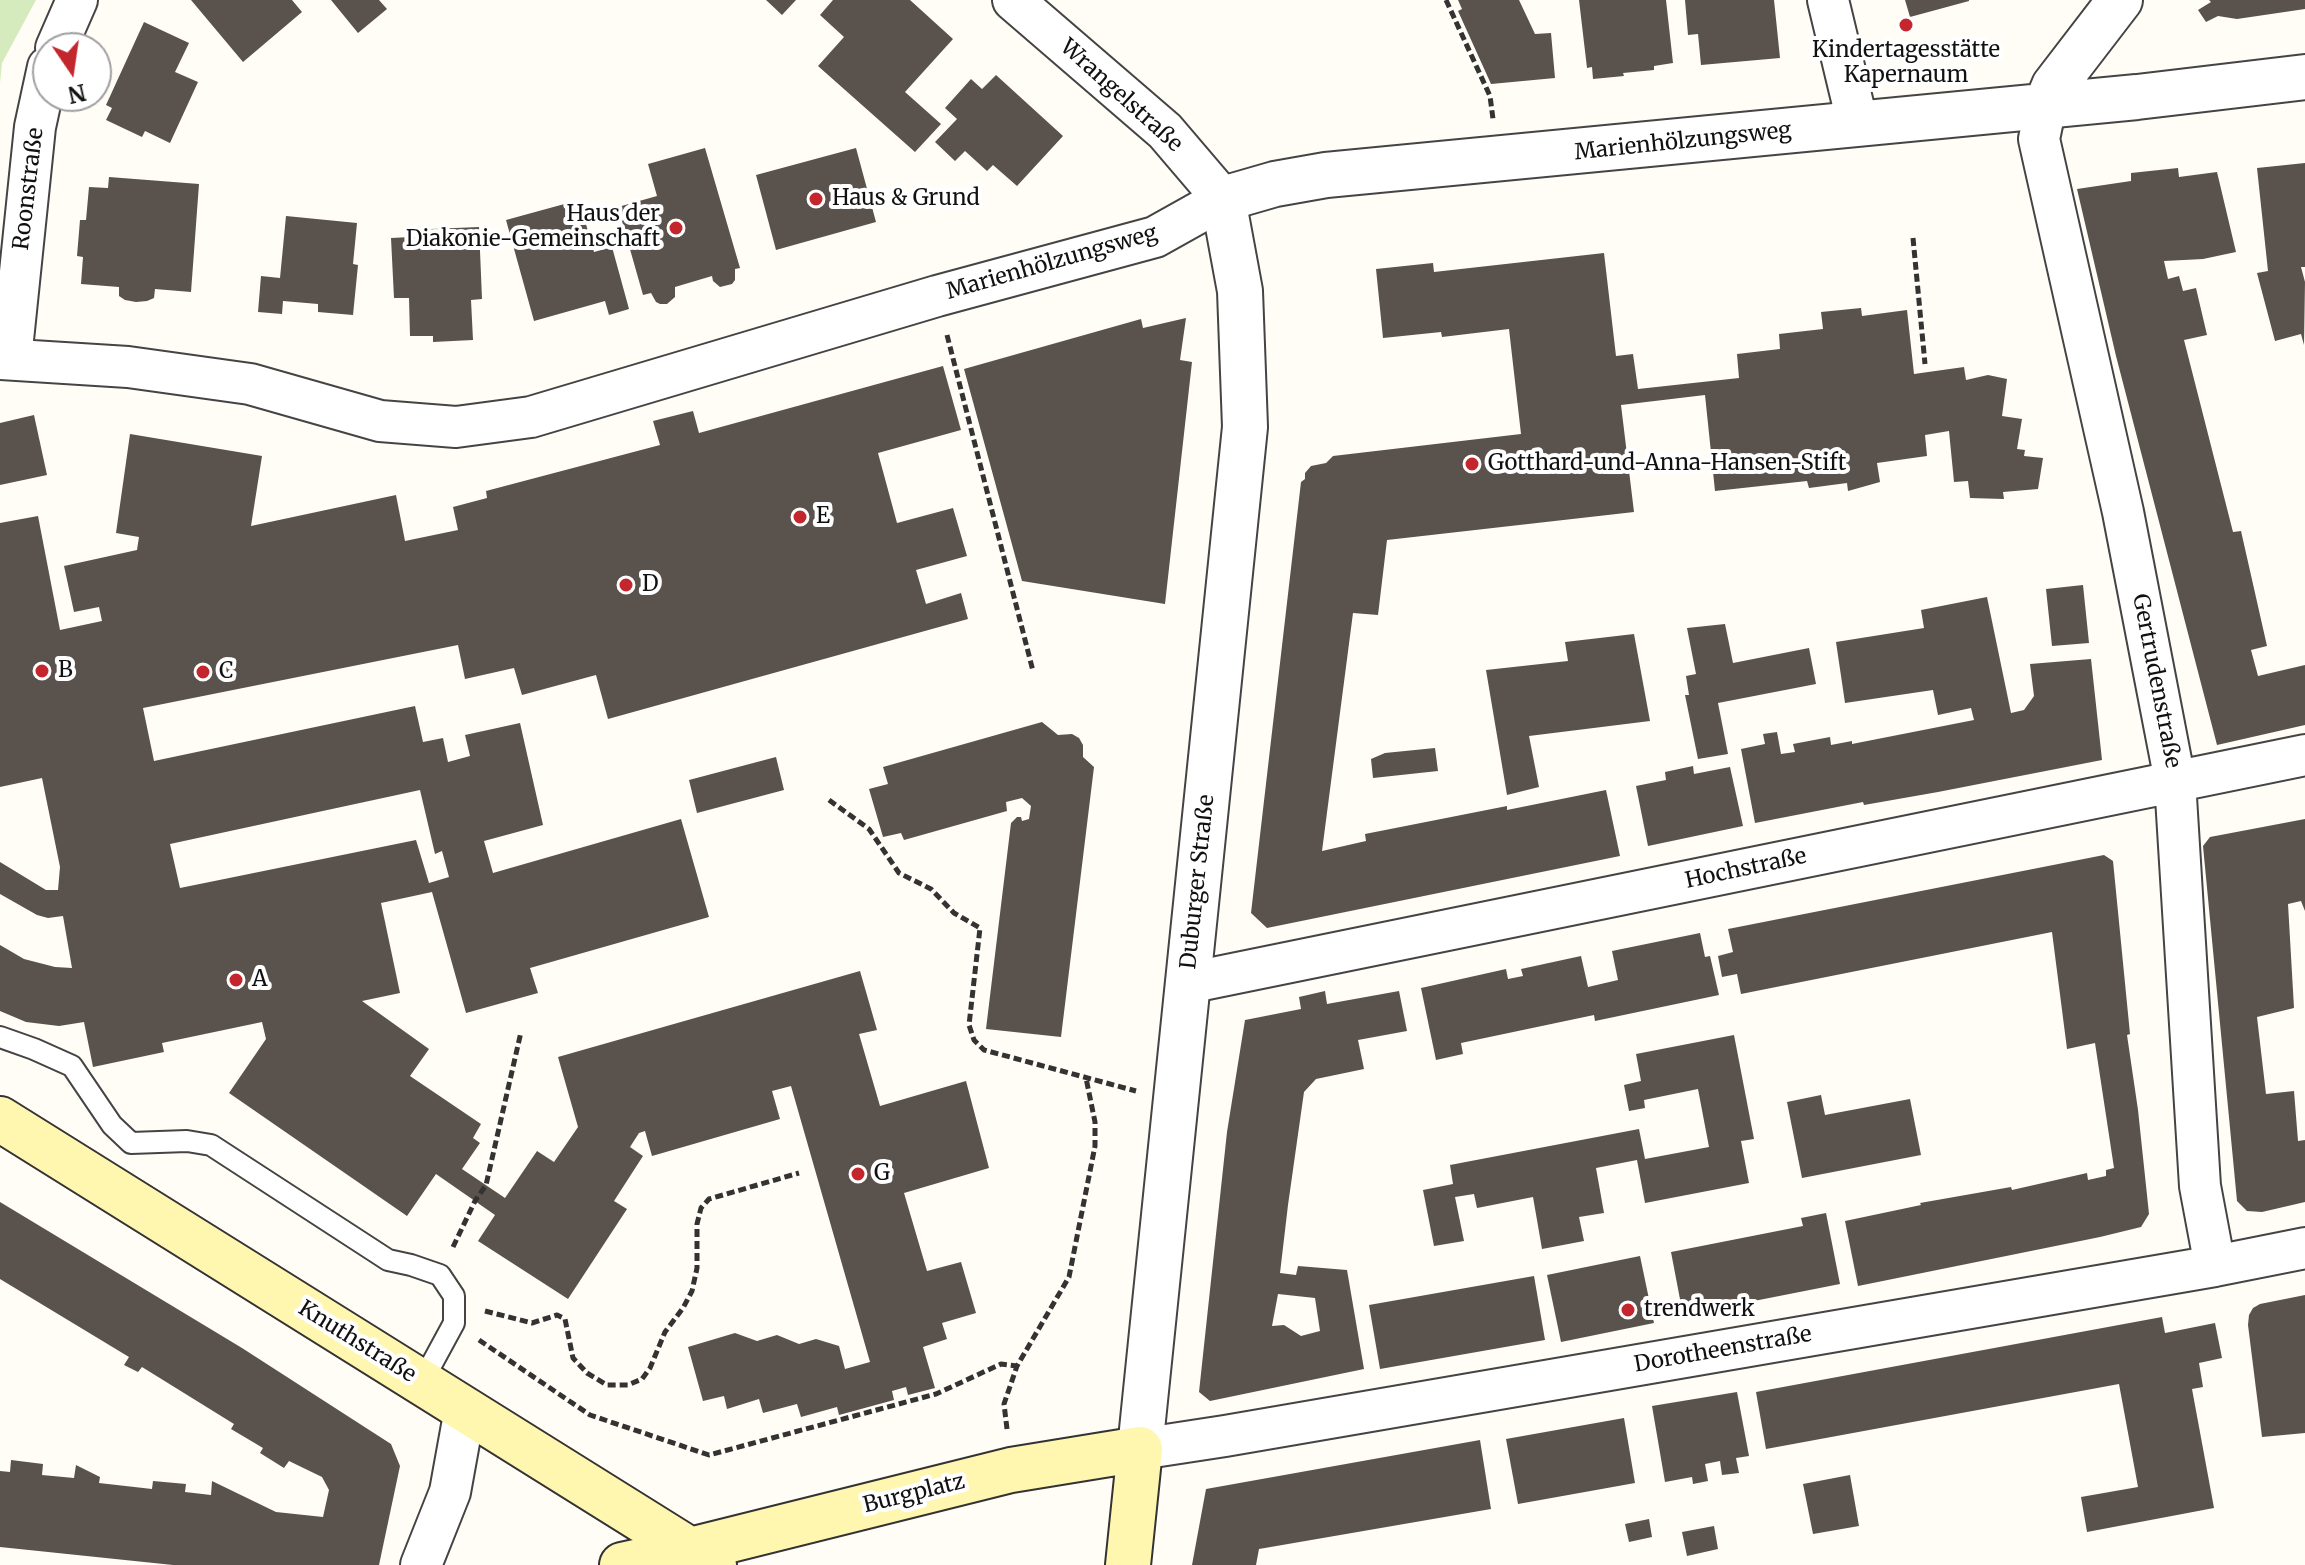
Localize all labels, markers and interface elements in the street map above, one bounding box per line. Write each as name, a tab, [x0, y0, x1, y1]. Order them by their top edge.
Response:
marker: Kindertagesstätte Kapernaum	[1897, 16, 1915, 34]
north arrow	[32, 32, 112, 112]
street label: Wrangelstraße	[1054, 34, 1188, 158]
place label: Kindertagesstätte Kapernaum	[1812, 38, 2000, 90]
text: N	[65, 78, 89, 109]
street label: Marienhölzungsweg	[1573, 117, 1793, 167]
street label: Roonstraße	[8, 126, 50, 252]
place label: Haus & Grund	[832, 186, 980, 212]
marker: Haus & Grund	[807, 190, 825, 208]
place label: Haus der Diakonie-Gemeinschaft	[406, 202, 660, 254]
marker: Haus der Diakonie-Gemeinschaft	[667, 219, 685, 237]
street label: Marienhölzungsweg	[944, 220, 1160, 306]
place label: Gotthard-und-Anna-Hansen-Stift	[1488, 451, 1846, 477]
marker: Gotthard-und-Anna-Hansen-Stift	[1463, 455, 1481, 473]
place label: E	[816, 504, 830, 530]
marker: E	[791, 508, 809, 526]
place label: D	[642, 572, 659, 598]
marker: D	[617, 576, 635, 594]
street label: Gertrudenstraße	[2126, 592, 2186, 770]
place label: B	[58, 658, 73, 684]
place label: C	[219, 659, 233, 685]
marker: B	[33, 662, 51, 680]
marker: C	[194, 663, 212, 681]
street label: Duburger Straße	[1176, 793, 1220, 971]
street label: Hochstraße	[1683, 843, 1809, 895]
place label: A	[252, 967, 268, 993]
marker: A	[227, 971, 245, 989]
place label: G	[874, 1161, 890, 1187]
marker: G	[849, 1165, 867, 1183]
street label: Knuthstraße	[293, 1295, 421, 1389]
place label: trendwerk	[1644, 1297, 1755, 1323]
marker: trendwerk	[1619, 1301, 1637, 1319]
street label: Dorotheenstraße	[1632, 1321, 1814, 1379]
street label: Burgplatz	[860, 1469, 968, 1519]

